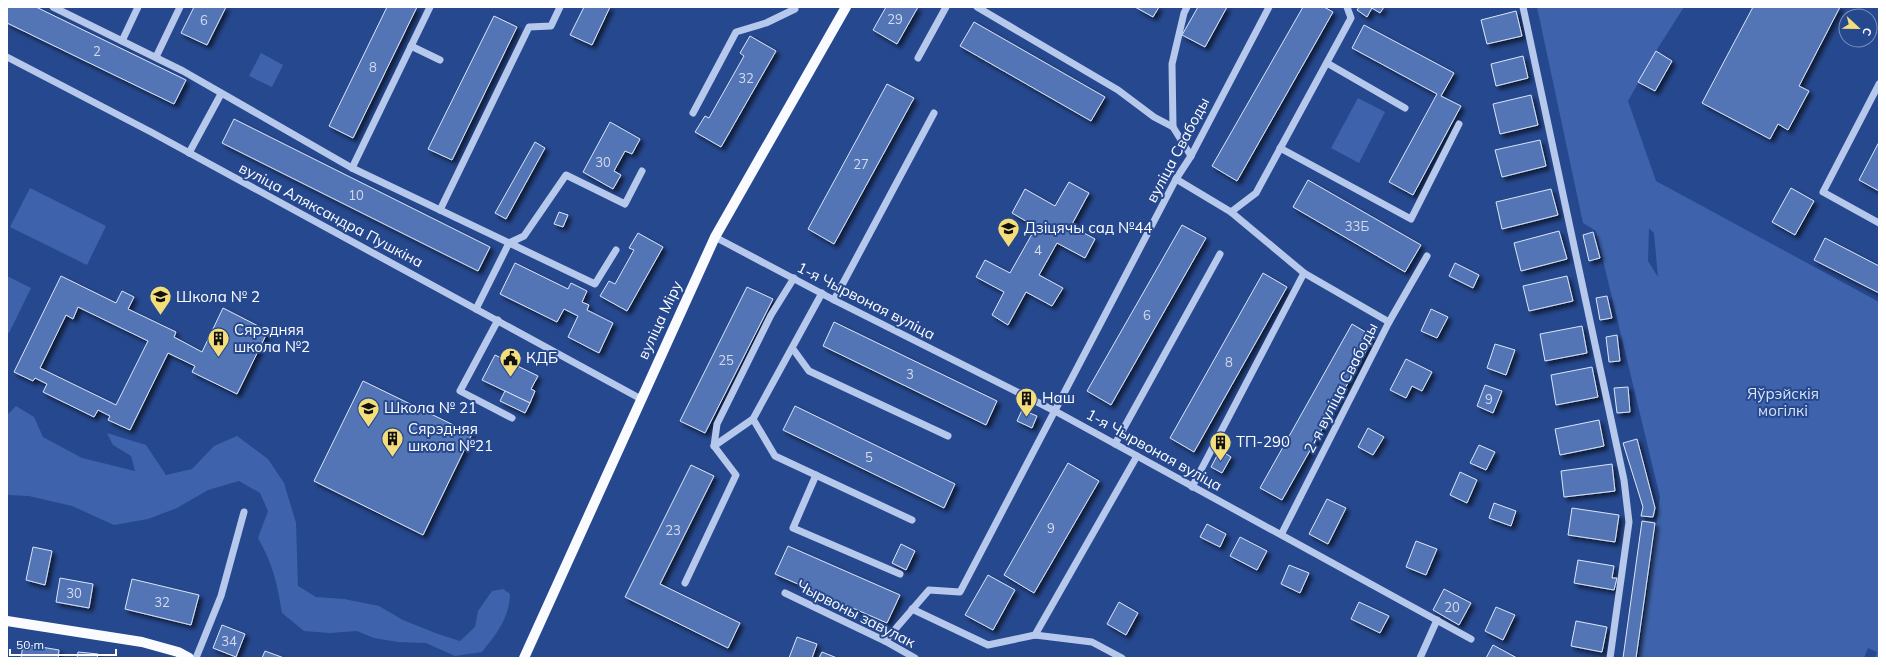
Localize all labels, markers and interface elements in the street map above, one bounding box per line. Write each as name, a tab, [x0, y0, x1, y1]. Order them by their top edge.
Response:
north arrow	[1838, 8, 1878, 48]
house number: 29	[887, 11, 903, 27]
house number: 6	[200, 12, 208, 28]
text: С	[1859, 26, 1875, 38]
house number: 2	[93, 43, 101, 59]
house number: 8	[369, 59, 377, 75]
house number: 32	[738, 70, 754, 86]
street label: вуліца Свабоды	[1142, 94, 1213, 206]
house number: 30	[595, 154, 611, 170]
house number: 27	[853, 156, 869, 172]
street label: вуліца Аляксандра Пушкіна	[236, 158, 427, 271]
house number: 10	[348, 187, 364, 203]
school or university icon: Дзіцячы сад №44	[996, 215, 1022, 248]
place label: Дзіцячы сад №44	[1024, 218, 1152, 237]
house number: 33Б	[1345, 218, 1369, 234]
house number: 4	[1034, 242, 1042, 258]
street label: 1-я Чырвоная вуліца	[794, 257, 938, 344]
street label: вуліца Міру	[633, 277, 686, 362]
school or university icon: Школа № 2	[147, 284, 173, 317]
place label: Школа № 2	[176, 287, 260, 306]
house number: 6	[1143, 307, 1151, 323]
street label: 2-я вуліца Свабоды	[1299, 319, 1382, 456]
place label: Сярэдняя школа №2	[234, 320, 310, 356]
building icon: Сярэдняя школа №2	[205, 326, 231, 359]
public building icon: КДБ	[497, 345, 523, 378]
place label: КДБ	[526, 348, 558, 367]
house number: 25	[718, 352, 734, 368]
house number: 8	[1225, 354, 1233, 370]
house number: 3	[906, 366, 914, 382]
park label: Яўрэйскія могілкі	[1747, 384, 1819, 420]
building icon: Наш	[1014, 385, 1040, 418]
place label: Наш	[1042, 388, 1075, 407]
house number: 9	[1485, 391, 1493, 407]
school or university icon: Школа № 21	[355, 395, 381, 428]
place label: Школа № 21	[384, 398, 477, 417]
street label: 1-я Чырвоная вуліца	[1083, 404, 1226, 495]
place label: Сярэдняя школа №21	[408, 419, 493, 455]
building icon: Сярэдняя школа №21	[380, 425, 406, 458]
building icon: ТП-290	[1208, 429, 1234, 462]
place label: ТП-290	[1236, 432, 1290, 451]
house number: 5	[865, 449, 873, 465]
house number: 9	[1047, 520, 1055, 536]
house number: 23	[665, 522, 681, 538]
street label: Чырвоны завулак	[794, 575, 920, 652]
house number: 30	[66, 585, 82, 601]
house number: 32	[154, 594, 170, 610]
house number: 20	[1444, 599, 1460, 615]
scale bar	[10, 631, 116, 657]
house number: 34	[221, 633, 237, 649]
text: 50 m	[16, 637, 44, 652]

